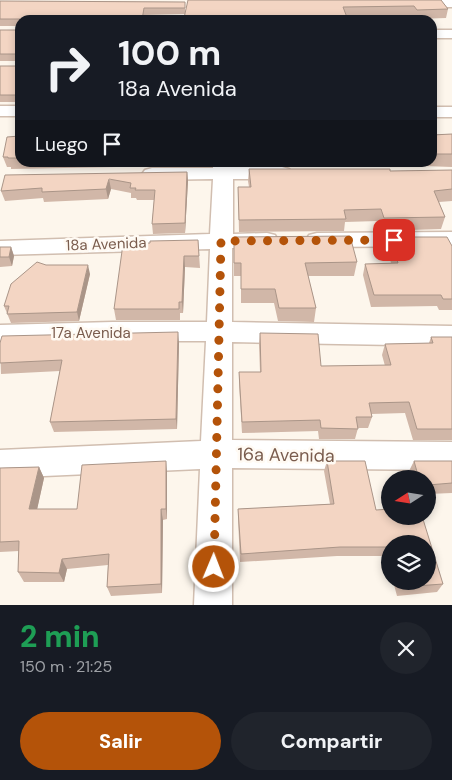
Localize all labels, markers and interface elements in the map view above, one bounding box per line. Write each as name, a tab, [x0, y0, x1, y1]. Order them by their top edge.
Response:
text: 100 m	[118, 30, 221, 76]
icon: right	[35, 35, 100, 100]
text: 18a Avenida	[118, 74, 237, 103]
icon: arrive	[98, 130, 126, 158]
text: Luego	[35, 132, 88, 157]
pin	[373, 219, 415, 261]
icon: arrive	[380, 226, 408, 254]
street label: 18a Avenida	[65, 233, 147, 255]
street label: 17a Avenida	[51, 323, 131, 343]
street label: 16a Avenida	[237, 442, 335, 468]
north arrow	[381, 470, 436, 525]
map controls	[381, 470, 436, 590]
button: layers	[381, 535, 436, 590]
position arrow	[187, 540, 239, 592]
text: 2 min	[20, 617, 100, 656]
button: close	[380, 622, 432, 674]
text: 150 m · 21:25	[20, 656, 112, 677]
button: Salir	[20, 712, 221, 770]
button: Compartir	[231, 712, 432, 770]

